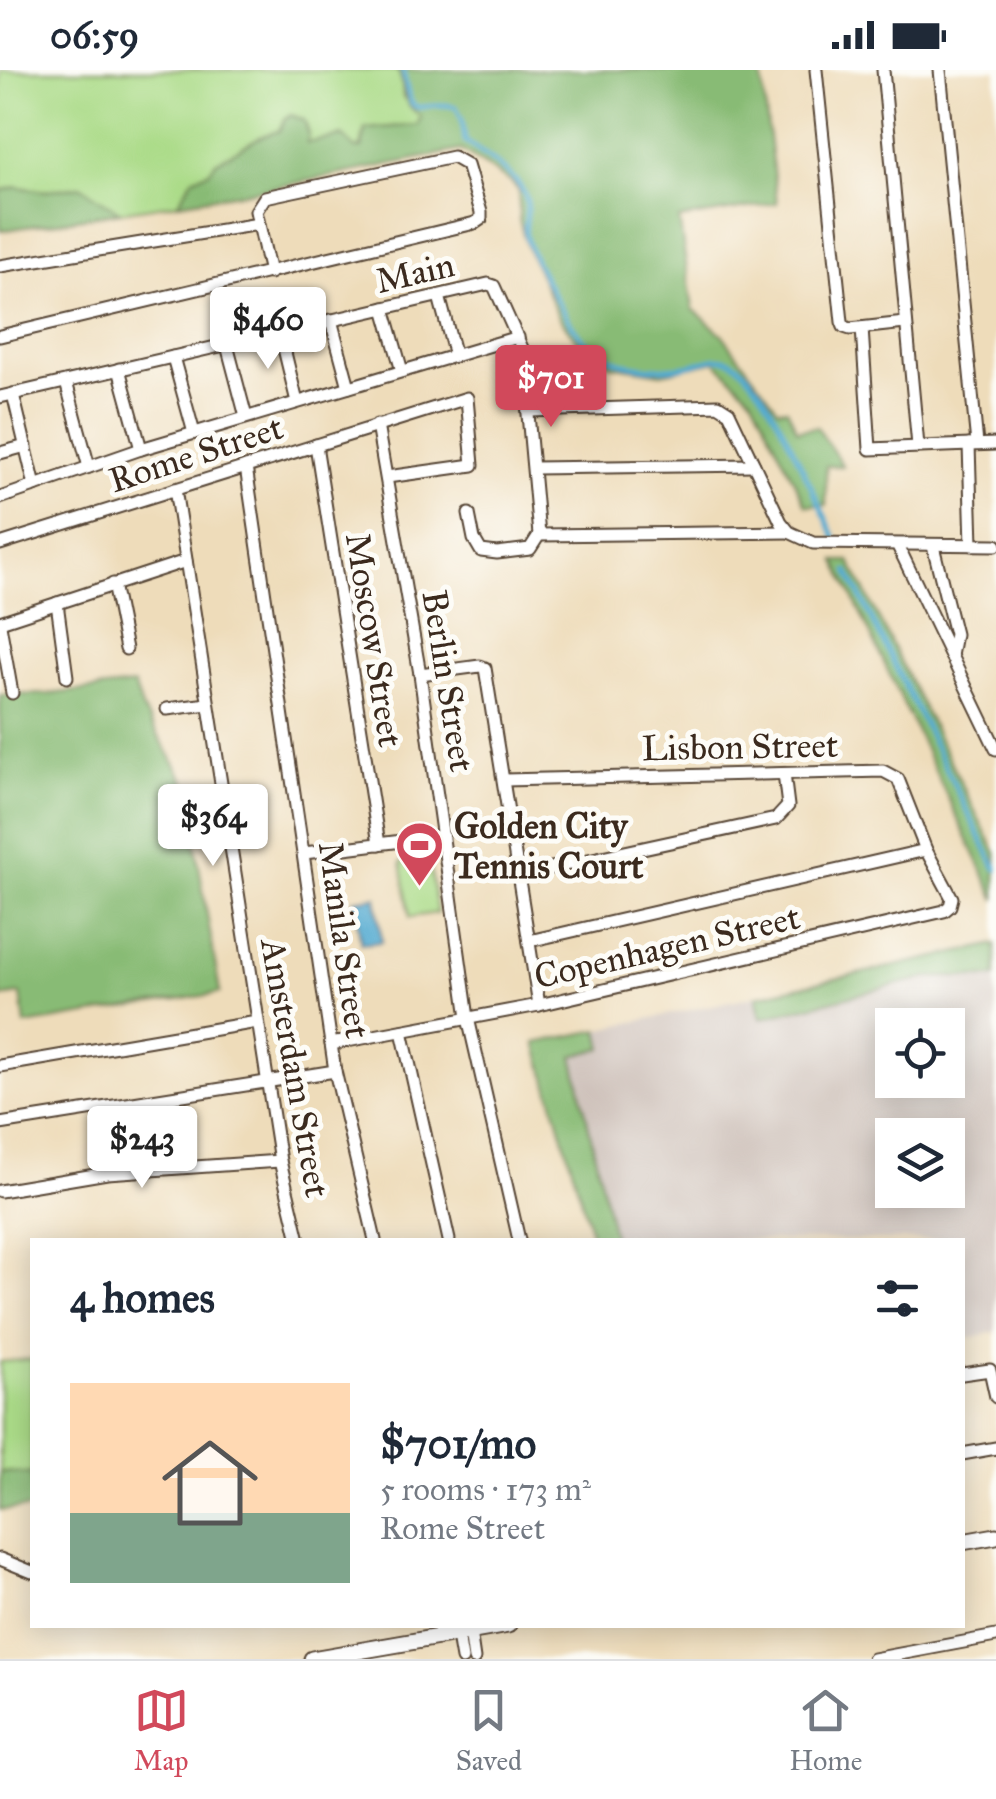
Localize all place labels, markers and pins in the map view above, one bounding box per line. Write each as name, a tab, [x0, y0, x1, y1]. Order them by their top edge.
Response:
pin: $460	[209, 287, 327, 372]
pin: $701	[492, 345, 610, 430]
pin: $364	[154, 784, 272, 869]
place label: Golden City Tennis Court	[454, 805, 644, 888]
sports icon: Golden City Tennis Court	[393, 820, 445, 888]
pin: $243	[83, 1106, 201, 1191]

